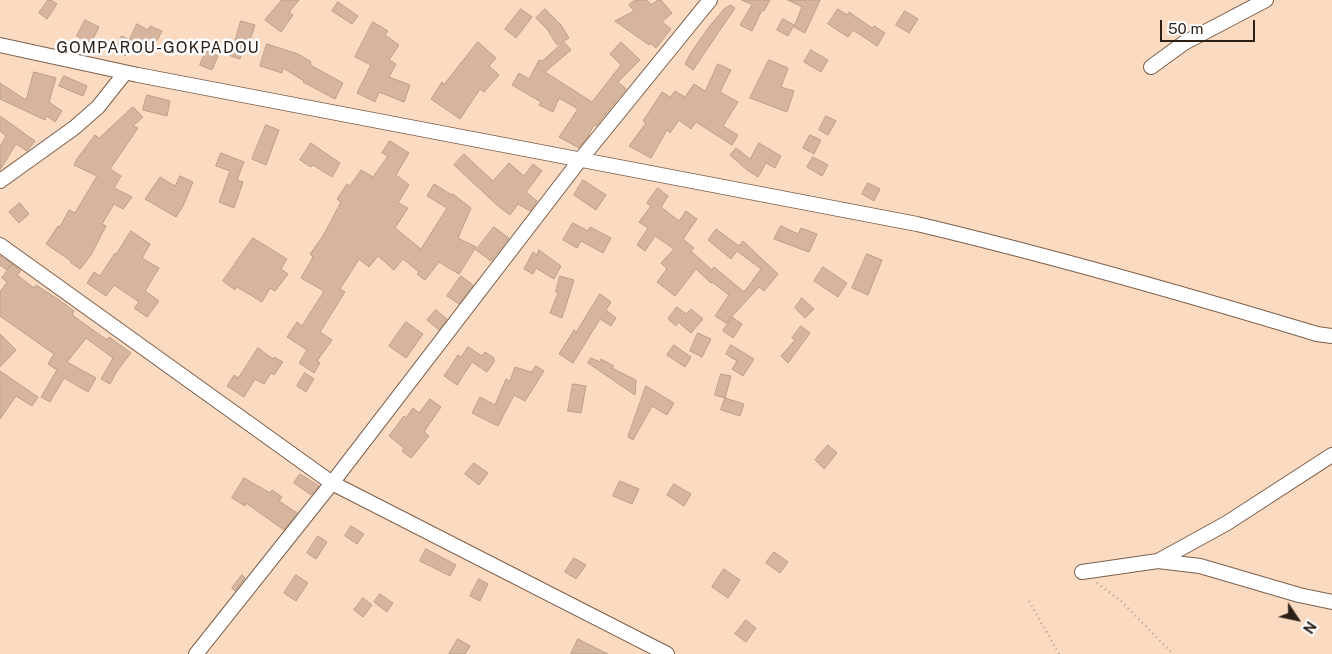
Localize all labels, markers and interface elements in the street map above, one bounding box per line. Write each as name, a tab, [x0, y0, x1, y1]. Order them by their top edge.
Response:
scale bar	[1162, 10, 1257, 42]
text: 50 m	[1168, 20, 1203, 37]
district label: GOMPAROU-GOKPADOU	[54, 38, 262, 58]
north arrow	[1272, 594, 1322, 644]
text: N	[1300, 618, 1319, 636]

